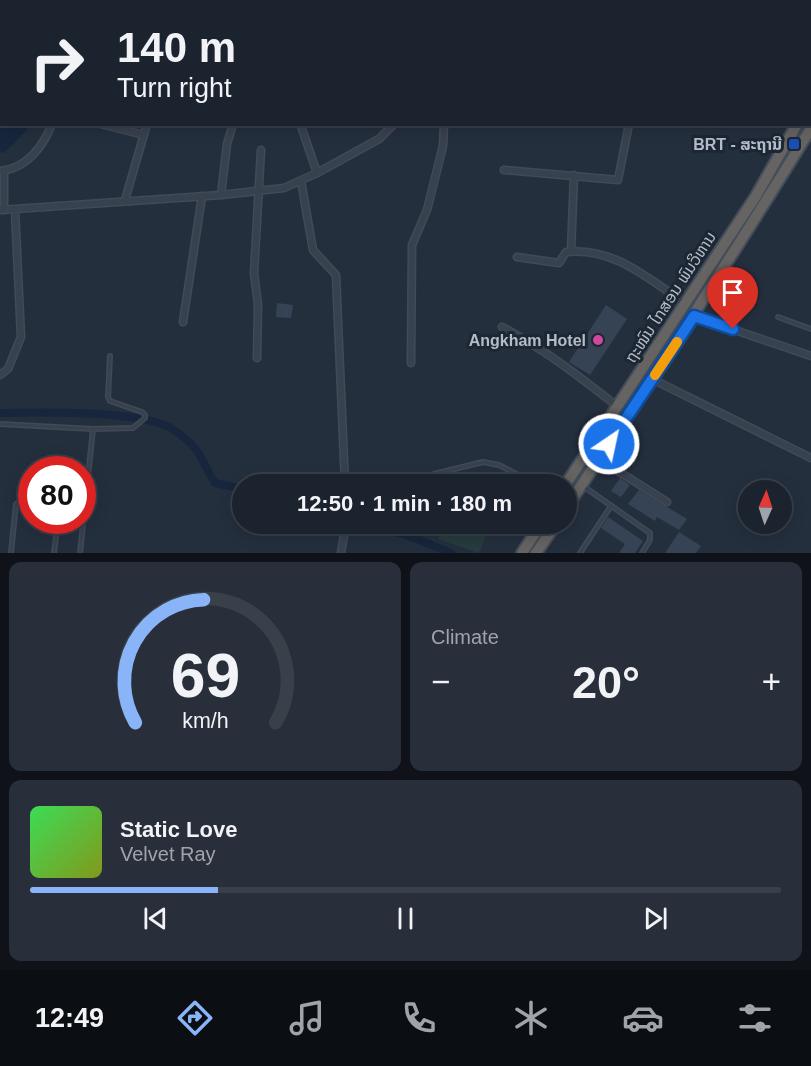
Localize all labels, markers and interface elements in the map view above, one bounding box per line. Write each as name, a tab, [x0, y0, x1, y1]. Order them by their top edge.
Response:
icon: right	[18, 24, 96, 102]
text: 140 m	[117, 24, 236, 71]
text: Turn right	[117, 73, 232, 103]
place label: BRT - ສະຖານີ	[693, 135, 783, 153]
marker: BRT - ສະຖານີ	[787, 137, 801, 151]
street label: ຖະໜົນ ໄກສອນ ພົມວິຫານ	[622, 229, 719, 366]
pin	[707, 267, 758, 329]
icon: arrive	[716, 276, 749, 309]
place label: Angkham Hotel	[469, 332, 586, 349]
marker: Angkham Hotel	[591, 333, 605, 347]
position arrow	[577, 412, 641, 476]
speed limit sign: 80	[18, 456, 96, 534]
north arrow	[738, 480, 792, 534]
map controls	[738, 480, 792, 534]
text: 12:50 · 1 min · 180 m	[297, 491, 512, 516]
text: Climate	[431, 626, 499, 648]
text: 69	[170, 641, 240, 710]
text: 20°	[572, 657, 640, 708]
text: −	[431, 663, 450, 700]
text: +	[762, 663, 781, 700]
text: km/h	[182, 710, 228, 734]
text: Static Love	[120, 817, 237, 842]
text: Velvet Ray	[120, 843, 216, 865]
icon: previous	[139, 902, 172, 935]
icon: pause	[389, 902, 422, 935]
icon: next	[639, 902, 672, 935]
icon: directions	[174, 997, 216, 1039]
icon: music	[286, 997, 328, 1039]
icon: phone	[398, 997, 440, 1039]
icon: climate	[510, 997, 552, 1039]
icon: car	[622, 997, 664, 1039]
icon: filters	[734, 997, 776, 1039]
text: 12:49	[35, 1003, 104, 1033]

